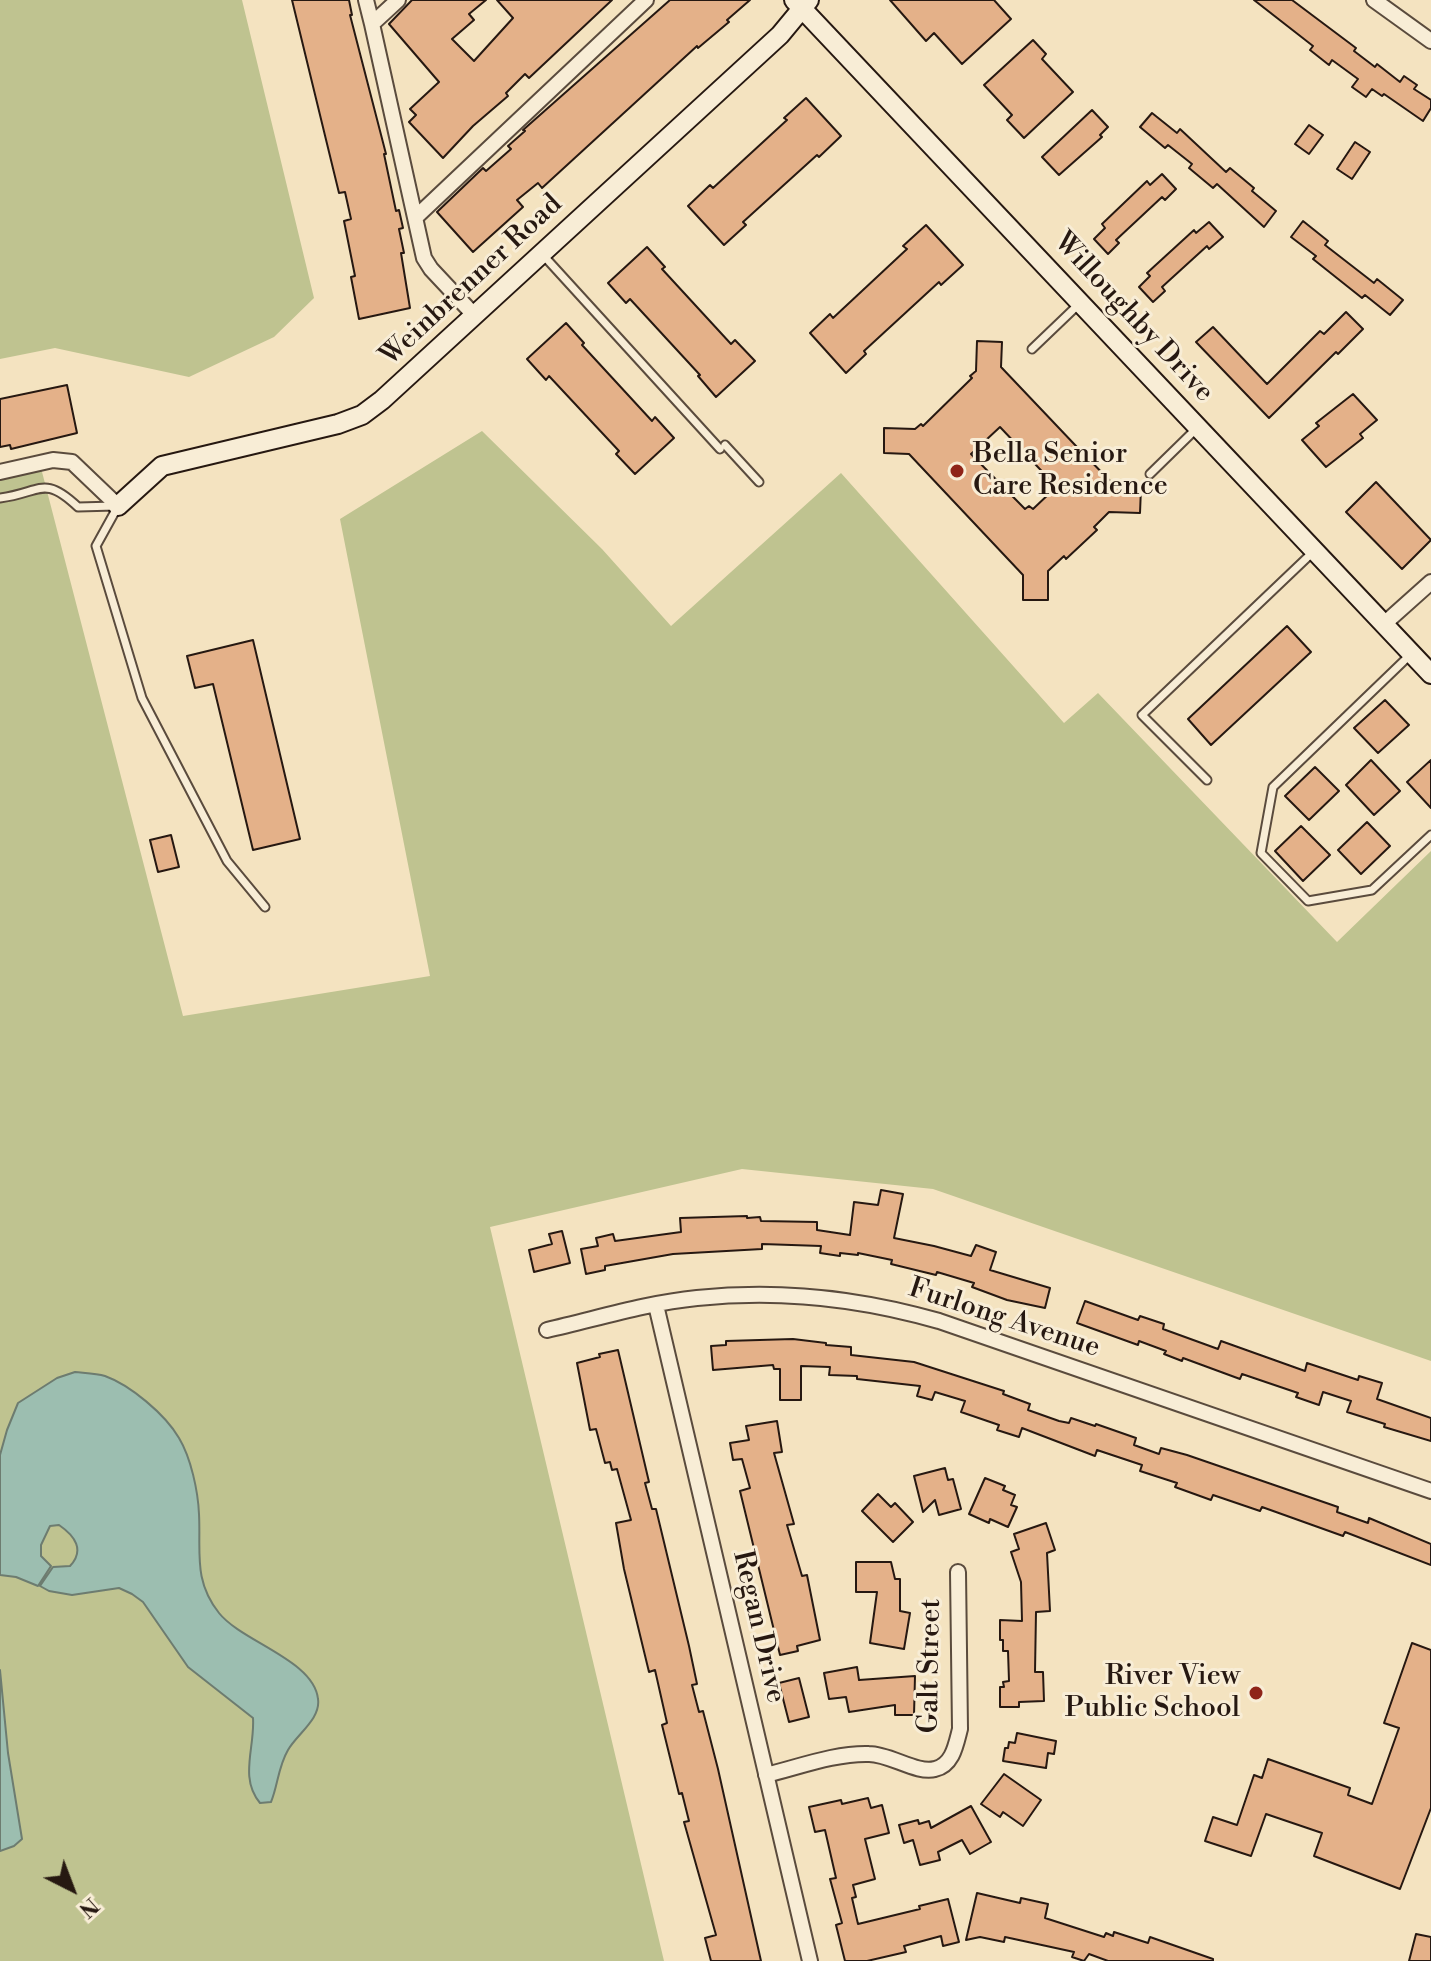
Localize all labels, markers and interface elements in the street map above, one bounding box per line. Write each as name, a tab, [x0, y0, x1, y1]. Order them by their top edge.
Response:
street label: Weinbrenner Road	[374, 188, 570, 374]
street label: Willoughby Drive	[1046, 226, 1220, 410]
place label: Bella Senior Care Residence	[973, 438, 1168, 504]
marker: Bella Senior Care Residence	[948, 462, 966, 480]
street label: Furlong Avenue	[904, 1272, 1104, 1366]
street label: Regan Drive	[724, 1547, 792, 1707]
street label: Galt Street	[913, 1598, 949, 1734]
place label: River View Public School	[1065, 1660, 1240, 1726]
marker: River View Public School	[1247, 1684, 1265, 1702]
north arrow	[32, 1849, 112, 1929]
text: N	[73, 1891, 104, 1923]

